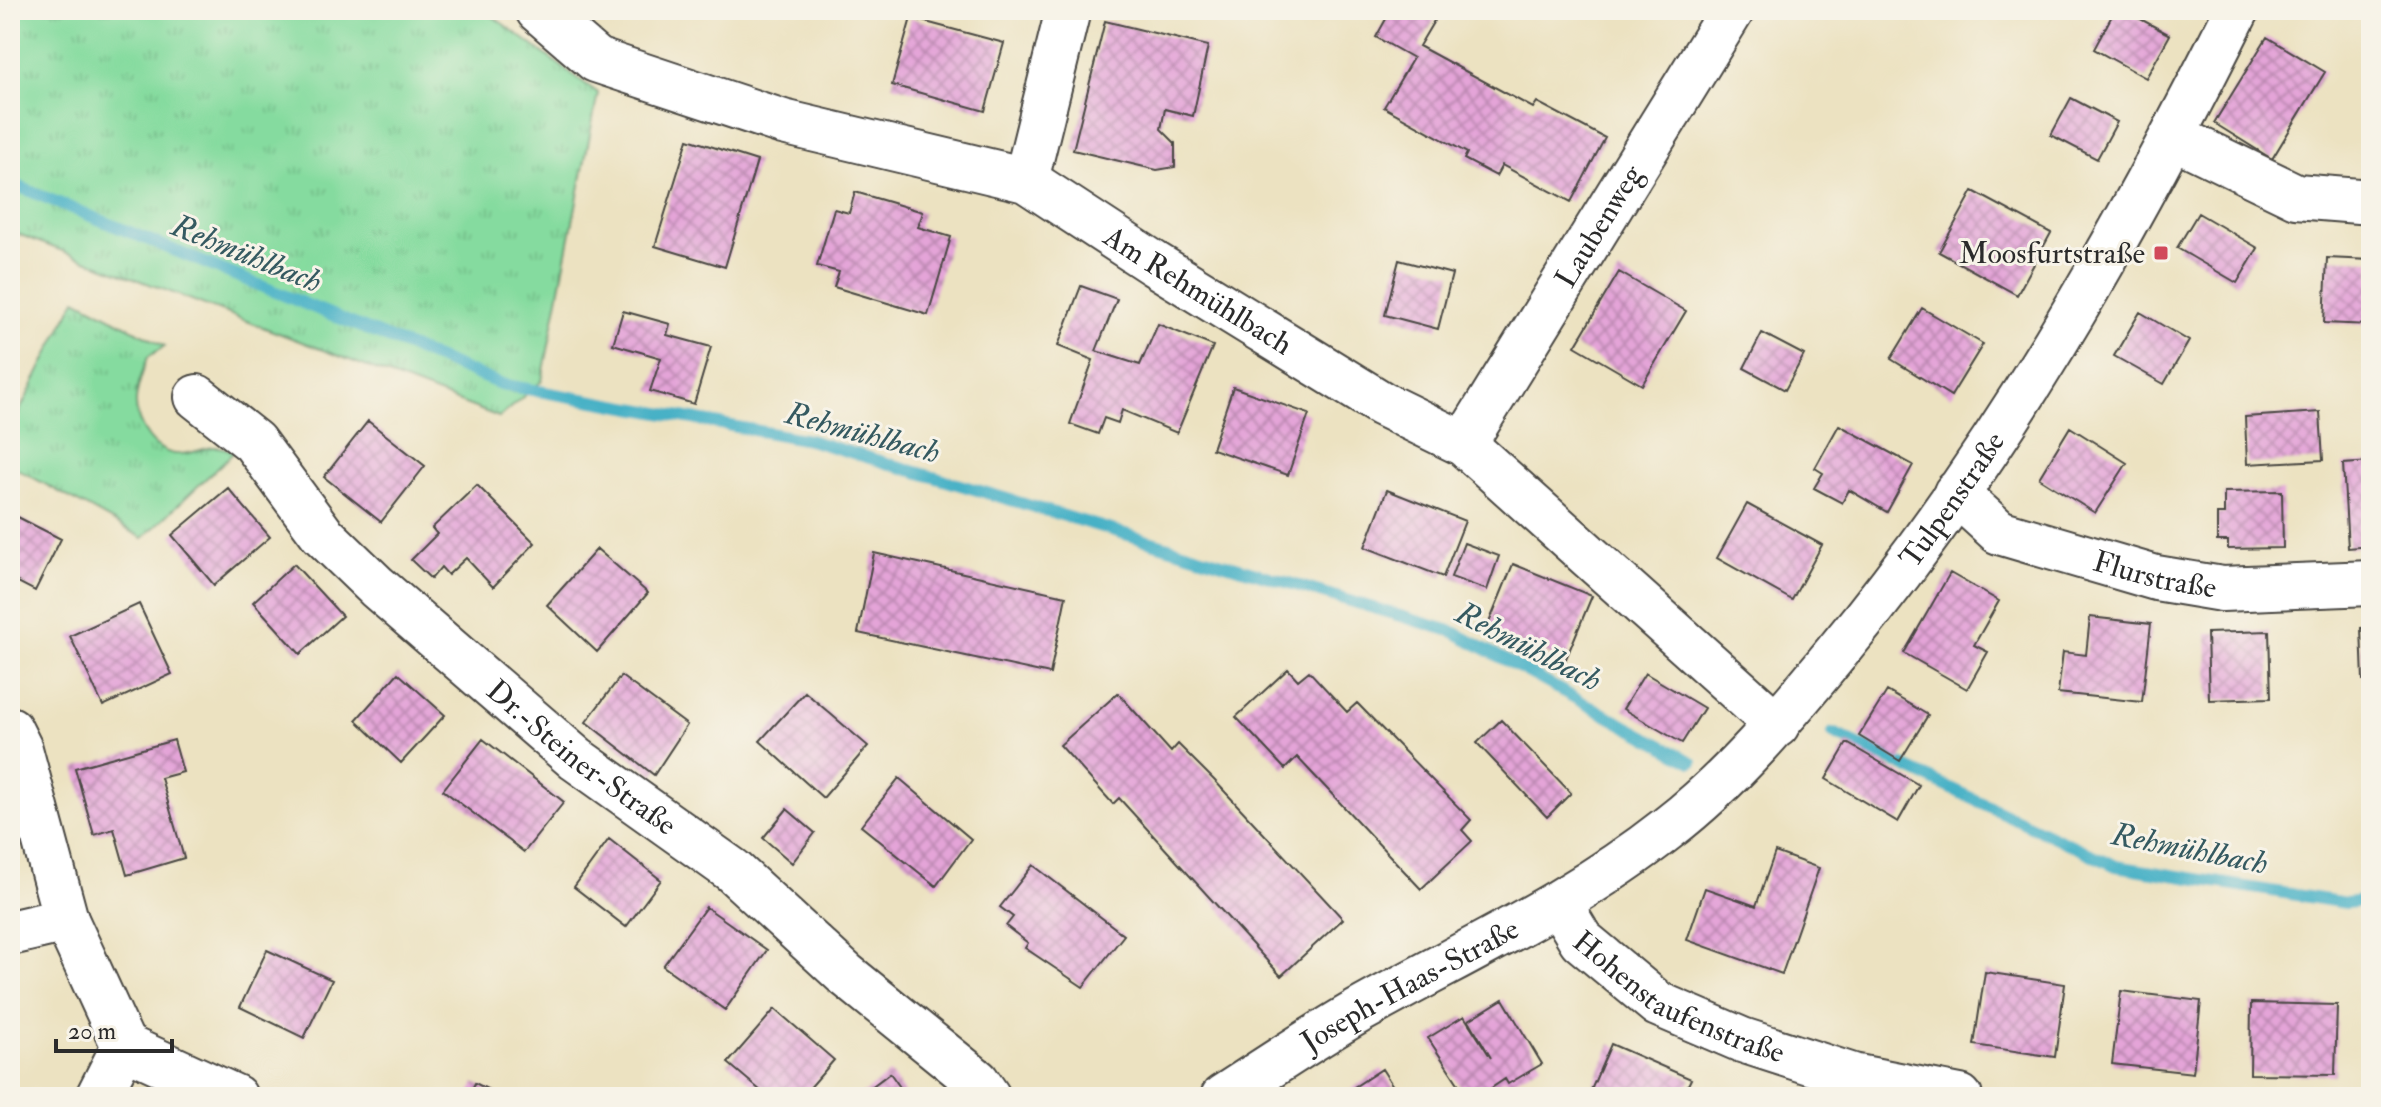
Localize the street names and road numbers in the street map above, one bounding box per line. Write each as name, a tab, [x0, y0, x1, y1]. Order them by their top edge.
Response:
street label: Laubenweg	[1547, 157, 1651, 295]
street label: Am Rehmühlbach	[1096, 218, 1299, 363]
street label: Tulpenstraße	[1892, 425, 2013, 575]
street label: Flurstraße	[2089, 543, 2219, 607]
street label: Dr.-Steiner-Straße	[479, 672, 684, 844]
street label: Joseph-Haas-Straße	[1293, 910, 1525, 1061]
street label: Hohenstaufenstraße	[1565, 923, 1789, 1072]

